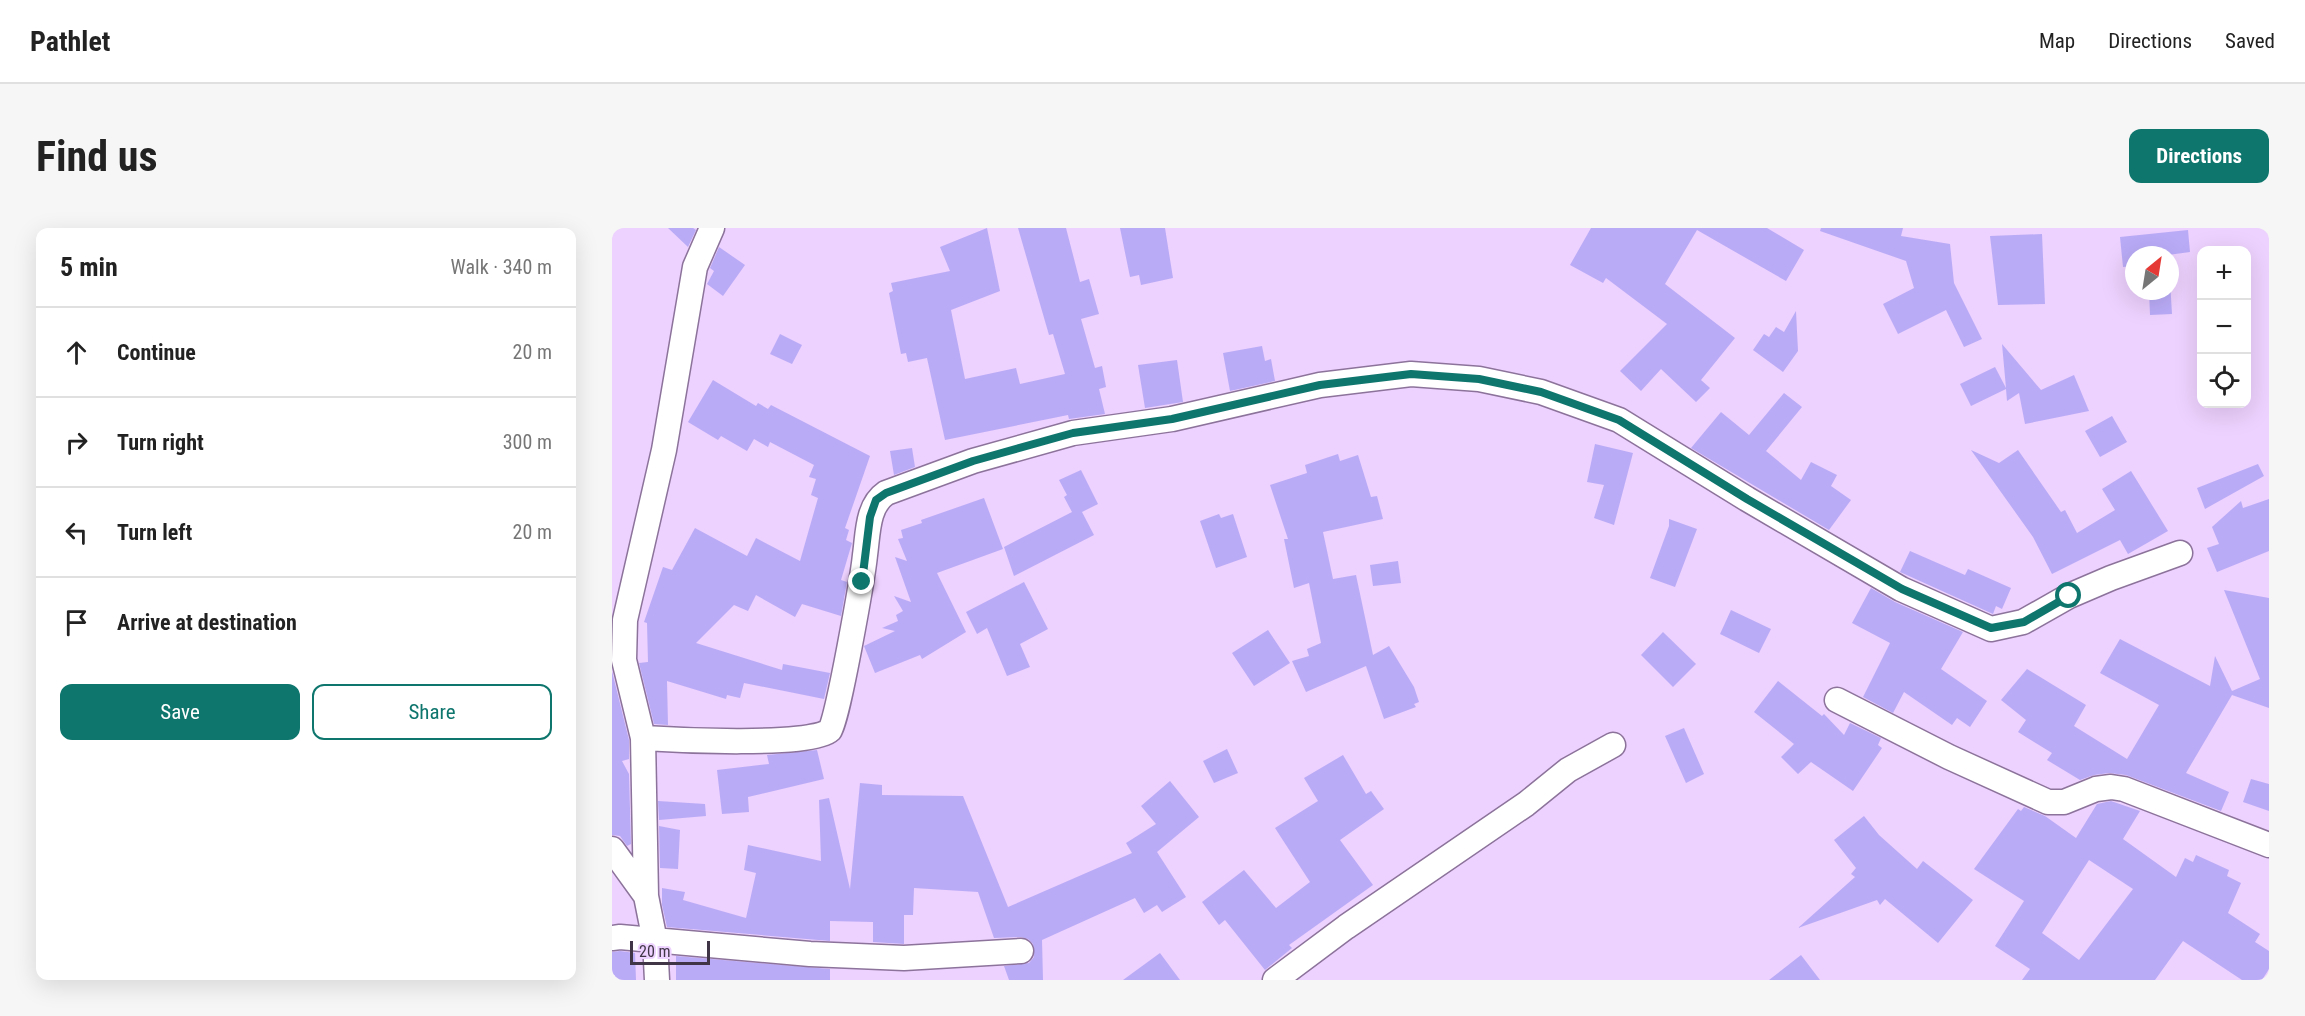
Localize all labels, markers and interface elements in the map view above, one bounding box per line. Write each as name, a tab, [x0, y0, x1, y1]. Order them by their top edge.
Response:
text: Pathlet	[30, 25, 110, 58]
text: Map	[2039, 29, 2075, 53]
text: Directions	[2108, 29, 2192, 53]
text: Saved	[2225, 29, 2275, 53]
button: Directions	[2129, 129, 2269, 183]
text: Find us	[36, 132, 157, 181]
north arrow	[2125, 246, 2179, 300]
map controls	[2197, 246, 2251, 408]
button: +	[2197, 246, 2251, 300]
text: 5 min	[60, 252, 118, 282]
text: Walk · 340 m	[451, 255, 552, 279]
button: −	[2197, 300, 2251, 354]
icon: ahead	[60, 336, 93, 369]
text: Continue	[117, 340, 196, 365]
text: 20 m	[513, 340, 552, 364]
button: locate	[2197, 354, 2251, 408]
icon: right	[60, 426, 93, 459]
text: Turn right	[117, 430, 204, 455]
text: 300 m	[503, 430, 552, 454]
icon: left	[60, 516, 93, 549]
text: Turn left	[117, 520, 192, 545]
text: 20 m	[513, 520, 552, 544]
route end	[848, 568, 874, 594]
route start	[2055, 582, 2081, 608]
icon: arrive	[60, 606, 93, 639]
text: Arrive at destination	[117, 610, 297, 635]
button: Save	[60, 684, 300, 740]
button: Share	[312, 684, 552, 740]
scale bar	[630, 938, 710, 966]
text: 20 m	[639, 942, 671, 961]

